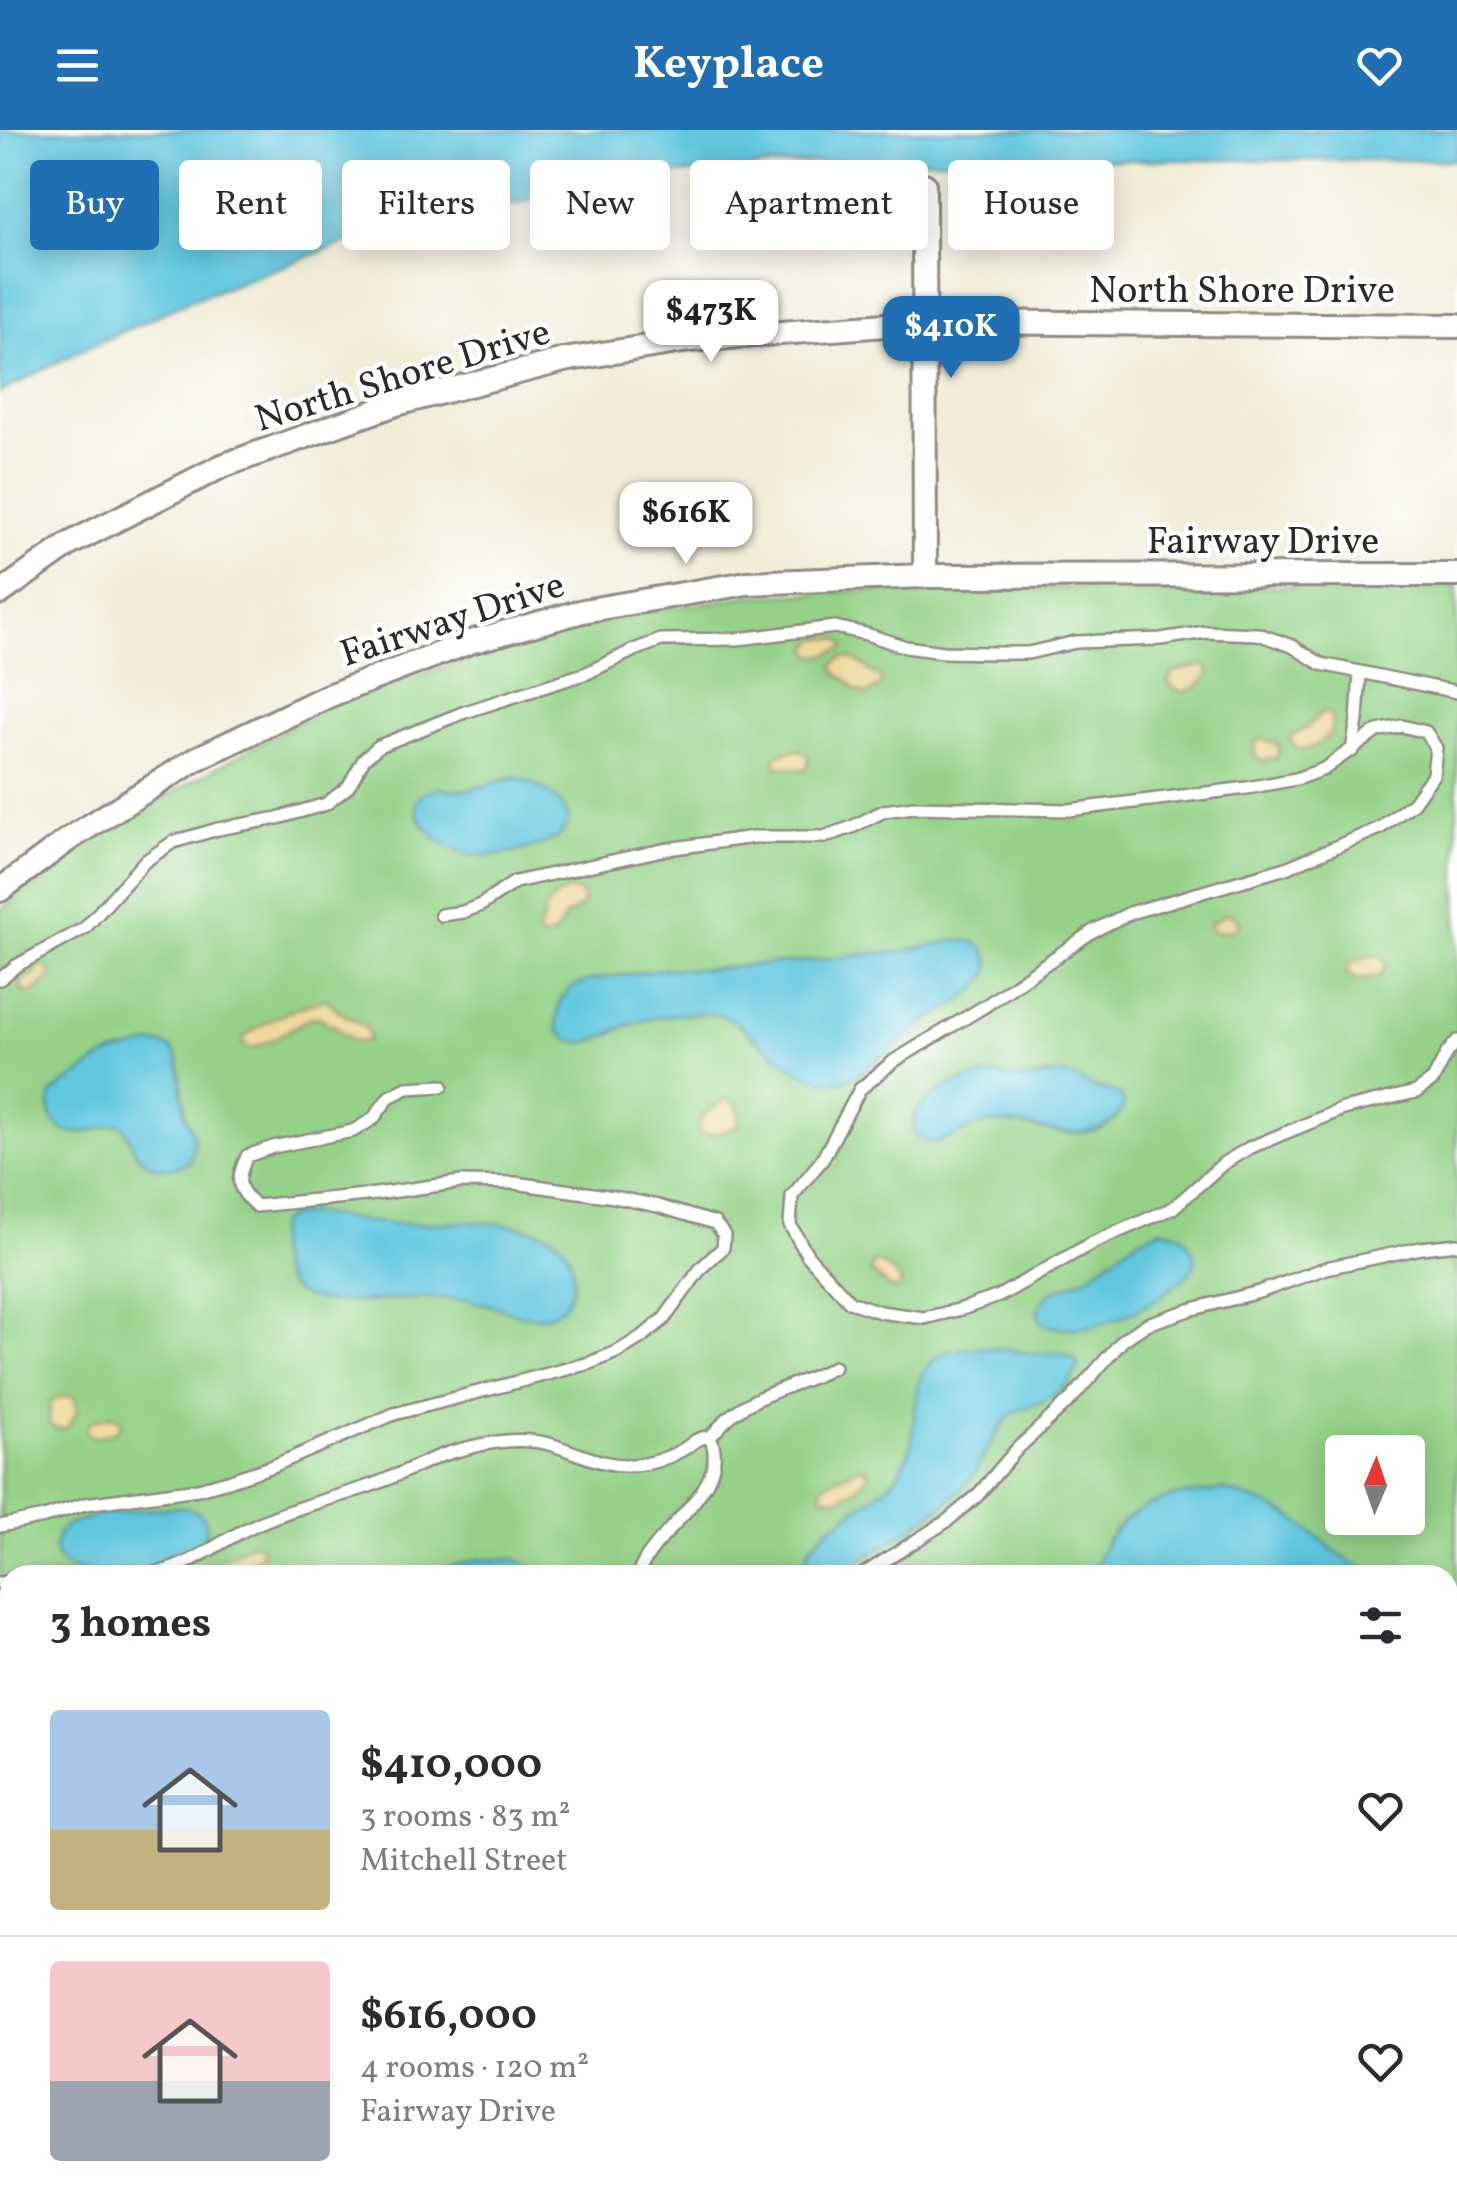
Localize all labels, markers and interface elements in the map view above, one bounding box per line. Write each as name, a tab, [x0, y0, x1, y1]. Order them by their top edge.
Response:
text: Keyplace	[633, 34, 824, 97]
icon: menu	[50, 38, 105, 93]
icon: heart	[1352, 38, 1407, 93]
chip: Buy	[30, 160, 159, 250]
chip: Rent	[179, 160, 322, 250]
chip: Filters	[342, 160, 510, 250]
chip: New	[530, 160, 670, 250]
chip: Apartment	[690, 160, 928, 250]
chip: House	[948, 160, 1114, 250]
street label: North Shore Drive	[1089, 266, 1395, 319]
pin: $473K	[641, 280, 781, 365]
text: $473K	[665, 290, 757, 334]
pin: $410K	[881, 296, 1021, 381]
text: $410K	[905, 306, 998, 350]
street label: North Shore Drive	[249, 307, 557, 447]
pin: $616K	[616, 482, 756, 567]
text: $616K	[641, 492, 731, 536]
street label: Fairway Drive	[1147, 517, 1379, 570]
street label: Fairway Drive	[334, 560, 572, 682]
north arrow	[1325, 1435, 1425, 1535]
map controls	[1325, 1435, 1425, 1535]
text: 3 homes	[50, 1596, 211, 1655]
icon: filters	[1353, 1598, 1408, 1653]
text: $410,000	[360, 1737, 542, 1796]
icon: home	[130, 1750, 250, 1870]
icon: heart	[1353, 1783, 1408, 1838]
text: 3 rooms · 83 m²	[360, 1796, 571, 1840]
text: Mitchell Street	[360, 1840, 568, 1884]
text: $616,000	[360, 1988, 537, 2047]
icon: home	[130, 2001, 250, 2121]
icon: heart	[1353, 2034, 1408, 2089]
text: 4 rooms · 120 m²	[360, 2047, 589, 2091]
text: Fairway Drive	[360, 2091, 556, 2135]

